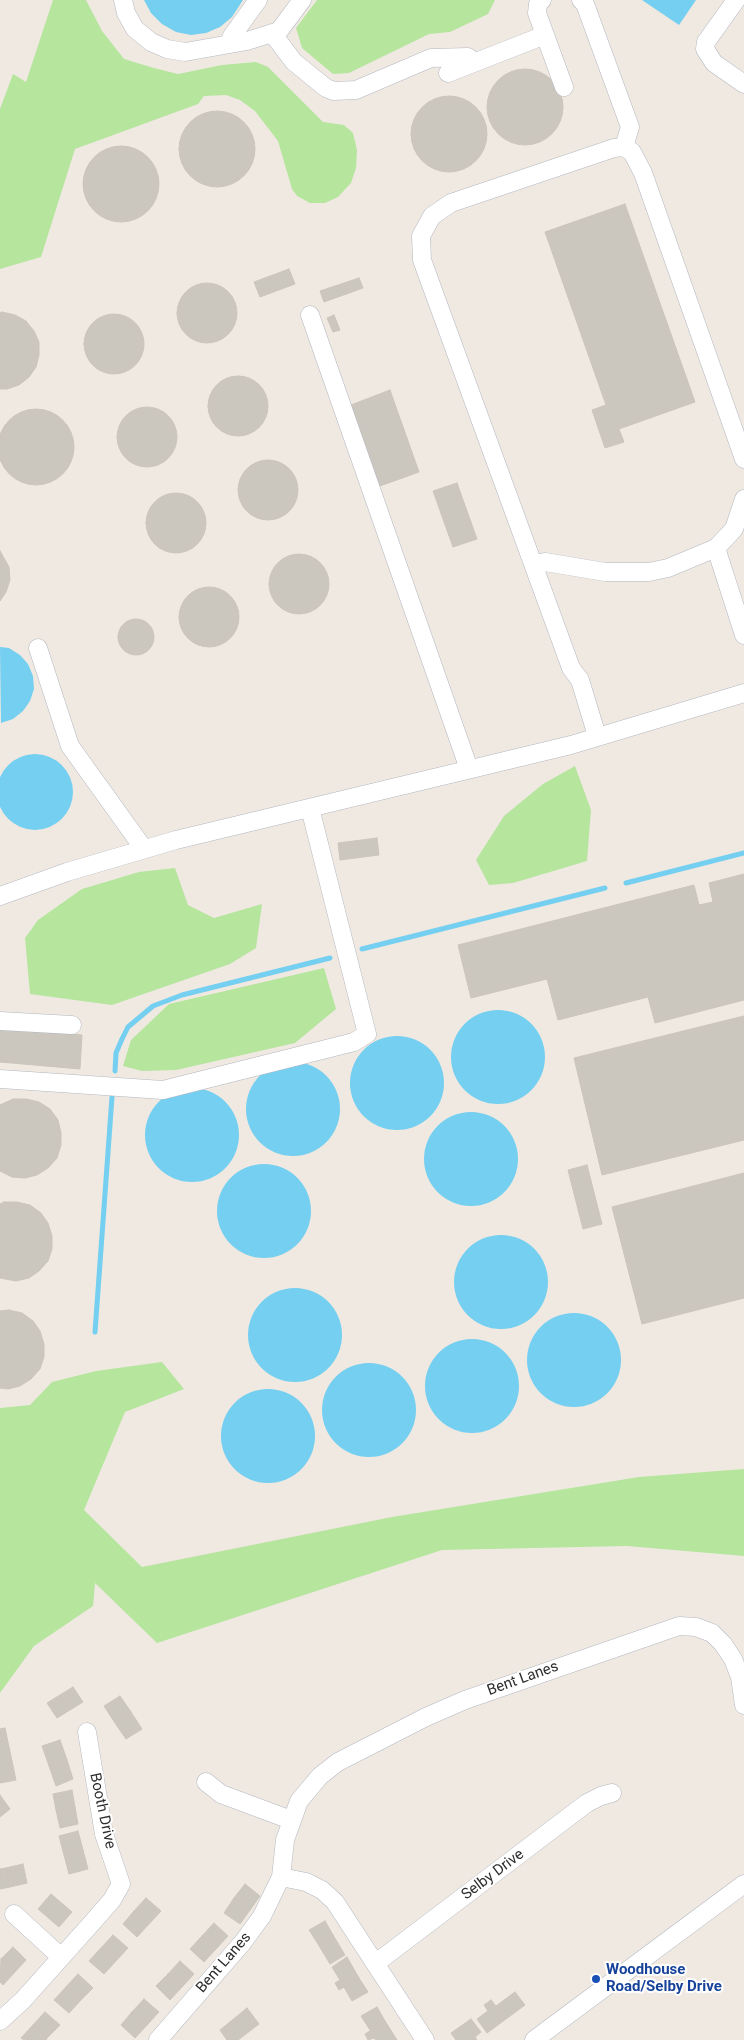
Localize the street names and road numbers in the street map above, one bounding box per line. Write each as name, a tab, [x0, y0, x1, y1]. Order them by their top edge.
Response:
street label: Bent Lanes	[485, 1658, 561, 1700]
street label: Booth Drive	[85, 1771, 119, 1851]
street label: Selby Drive	[458, 1846, 528, 1904]
street label: Bent Lanes	[193, 1929, 255, 1997]

